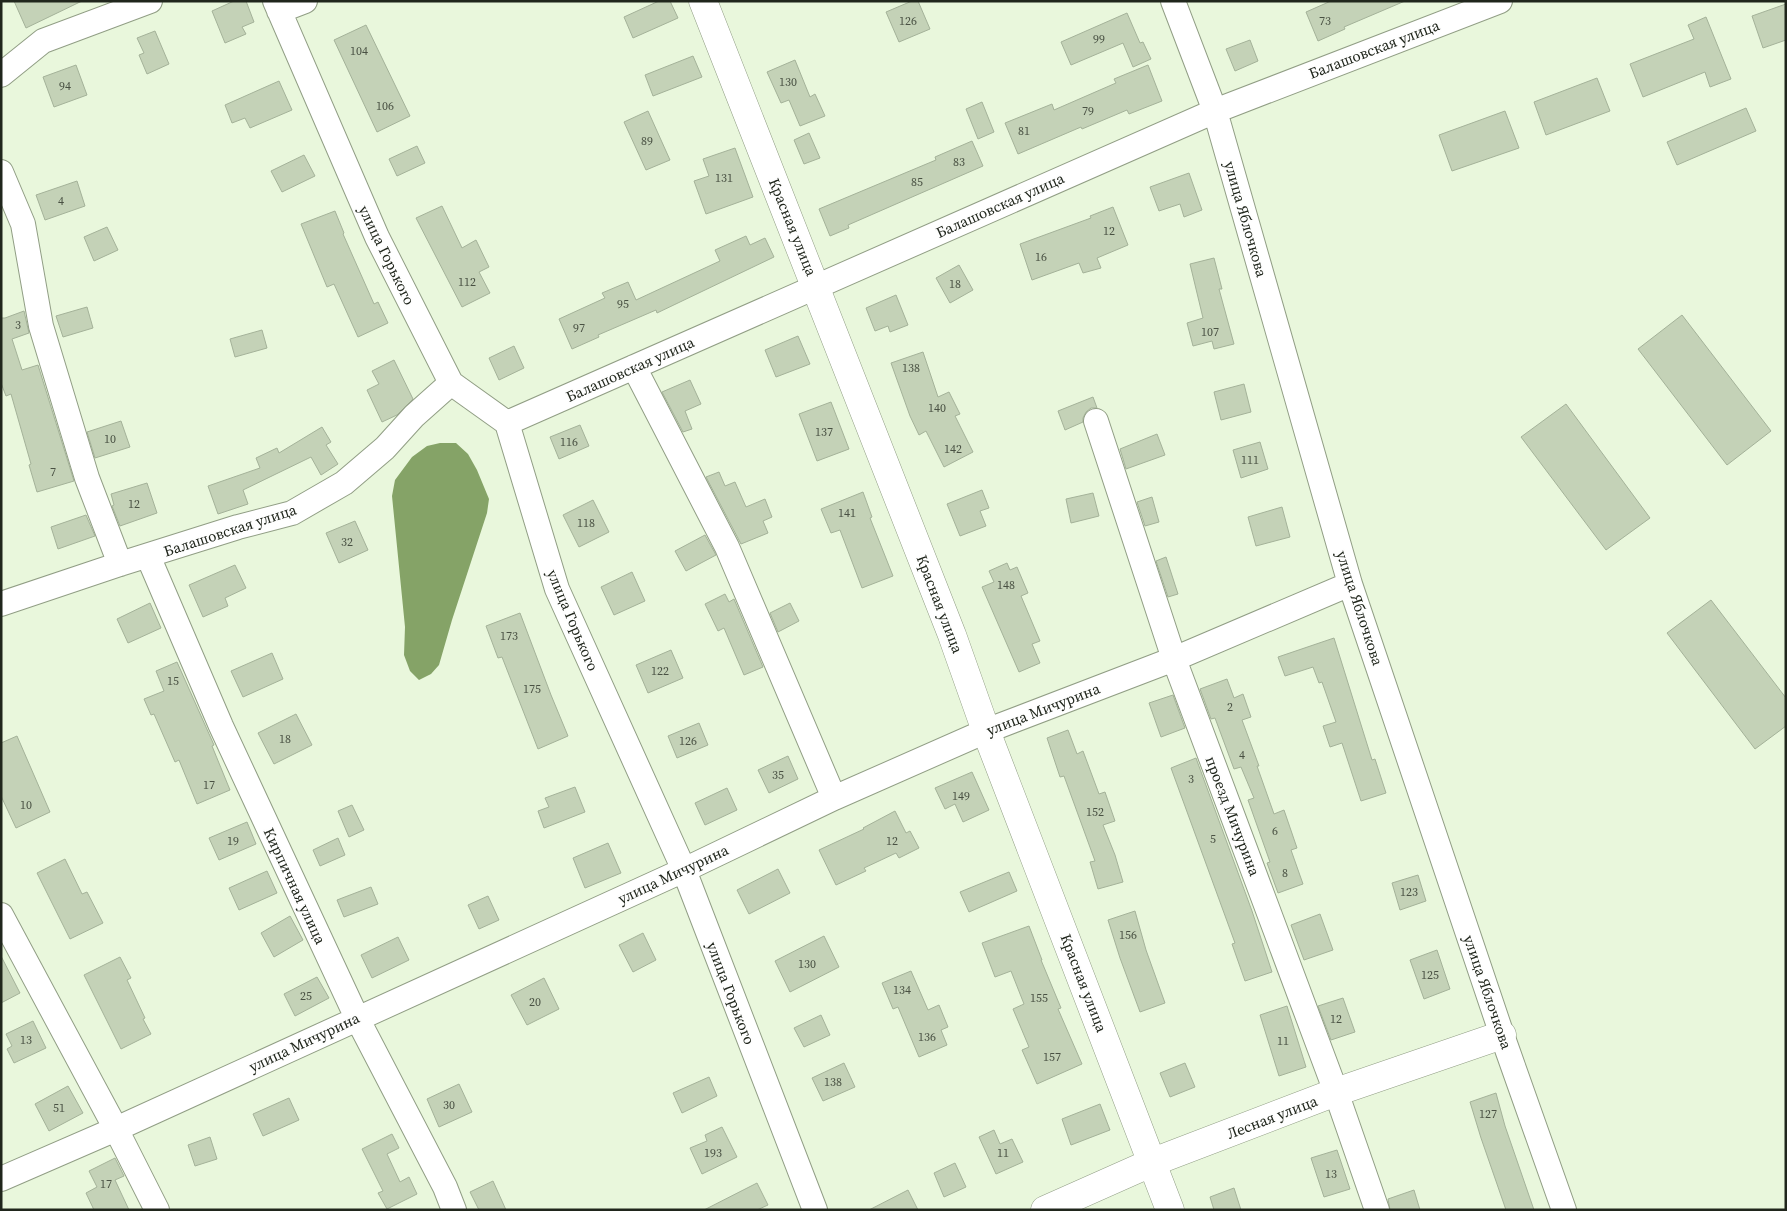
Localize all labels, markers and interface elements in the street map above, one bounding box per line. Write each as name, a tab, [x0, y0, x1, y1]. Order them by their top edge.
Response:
house number: 126	[899, 13, 917, 29]
house number: 73	[1319, 13, 1331, 29]
street label: Балашовская улица	[1306, 14, 1443, 84]
house number: 99	[1093, 31, 1105, 47]
house number: 104	[350, 43, 368, 59]
house number: 130	[779, 74, 797, 90]
house number: 94	[59, 78, 71, 94]
house number: 106	[376, 98, 394, 114]
house number: 79	[1082, 103, 1094, 119]
house number: 81	[1018, 123, 1030, 139]
house number: 89	[641, 133, 653, 149]
house number: 83	[953, 154, 965, 170]
street label: улица Яблочкова	[1219, 159, 1273, 280]
street label: Балашовская улица	[932, 167, 1068, 243]
house number: 131	[715, 170, 733, 186]
house number: 85	[911, 174, 923, 190]
street label: Красная улица	[764, 175, 822, 279]
house number: 4	[58, 193, 64, 209]
street label: улица Горького	[354, 202, 420, 308]
house number: 12	[1103, 223, 1115, 239]
house number: 16	[1035, 249, 1047, 265]
house number: 112	[458, 274, 476, 290]
house number: 18	[949, 276, 961, 292]
house number: 95	[617, 296, 629, 312]
house number: 3	[15, 317, 21, 333]
house number: 97	[573, 320, 585, 336]
house number: 107	[1201, 324, 1219, 340]
street label: Балашовская улица	[562, 331, 698, 407]
house number: 138	[902, 360, 920, 376]
house number: 140	[928, 400, 946, 416]
house number: 137	[815, 424, 833, 440]
house number: 10	[104, 431, 116, 447]
house number: 116	[560, 434, 578, 450]
house number: 142	[944, 441, 962, 457]
house number: 111	[1241, 452, 1259, 468]
house number: 7	[50, 464, 56, 480]
house number: 12	[128, 496, 140, 512]
street label: Балашовская улица	[161, 498, 299, 561]
house number: 141	[838, 505, 856, 521]
house number: 118	[577, 515, 595, 531]
house number: 32	[341, 534, 353, 550]
street label: улица Яблочкова	[1332, 548, 1389, 668]
street label: Красная улица	[912, 552, 969, 657]
street label: улица Горького	[542, 566, 604, 674]
house number: 148	[997, 577, 1015, 593]
house number: 173	[500, 628, 518, 644]
house number: 122	[651, 663, 669, 679]
house number: 15	[167, 673, 179, 689]
street label: улица Мичурина	[983, 678, 1103, 740]
house number: 175	[523, 681, 541, 697]
house number: 2	[1227, 699, 1233, 715]
house number: 18	[279, 731, 291, 747]
house number: 126	[679, 733, 697, 749]
house number: 4	[1239, 747, 1245, 763]
street label: проезд Мичурина	[1200, 753, 1266, 879]
house number: 35	[772, 767, 784, 783]
house number: 3	[1188, 771, 1194, 787]
house number: 17	[203, 777, 215, 793]
house number: 149	[952, 788, 970, 804]
house number: 10	[20, 797, 32, 813]
house number: 152	[1086, 804, 1104, 820]
house number: 6	[1272, 823, 1278, 839]
street label: Кирпичная улица	[259, 824, 331, 948]
house number: 5	[1210, 831, 1216, 847]
house number: 19	[227, 833, 239, 849]
house number: 12	[886, 833, 898, 849]
street label: улица Мичурина	[614, 839, 732, 909]
house number: 8	[1282, 865, 1288, 881]
house number: 123	[1400, 884, 1418, 900]
house number: 156	[1119, 927, 1137, 943]
street label: Красная улица	[1056, 931, 1113, 1036]
street label: улица Яблочкова	[1459, 932, 1518, 1052]
street label: улица Горького	[702, 939, 760, 1047]
house number: 130	[798, 956, 816, 972]
house number: 125	[1421, 967, 1439, 983]
house number: 134	[893, 982, 911, 998]
house number: 25	[300, 988, 312, 1004]
house number: 155	[1030, 990, 1048, 1006]
house number: 20	[529, 994, 541, 1010]
street label: улица Мичурина	[245, 1007, 363, 1077]
house number: 12	[1330, 1011, 1342, 1027]
house number: 136	[918, 1029, 936, 1045]
house number: 13	[20, 1032, 32, 1048]
house number: 11	[1277, 1033, 1289, 1049]
house number: 157	[1043, 1049, 1061, 1065]
house number: 138	[824, 1074, 842, 1090]
street label: Лесная улица	[1223, 1090, 1321, 1144]
house number: 30	[443, 1097, 455, 1113]
house number: 51	[53, 1100, 65, 1116]
house number: 127	[1479, 1106, 1497, 1122]
house number: 193	[704, 1145, 722, 1161]
house number: 11	[997, 1145, 1009, 1161]
house number: 13	[1325, 1166, 1337, 1182]
house number: 17	[100, 1176, 112, 1192]

